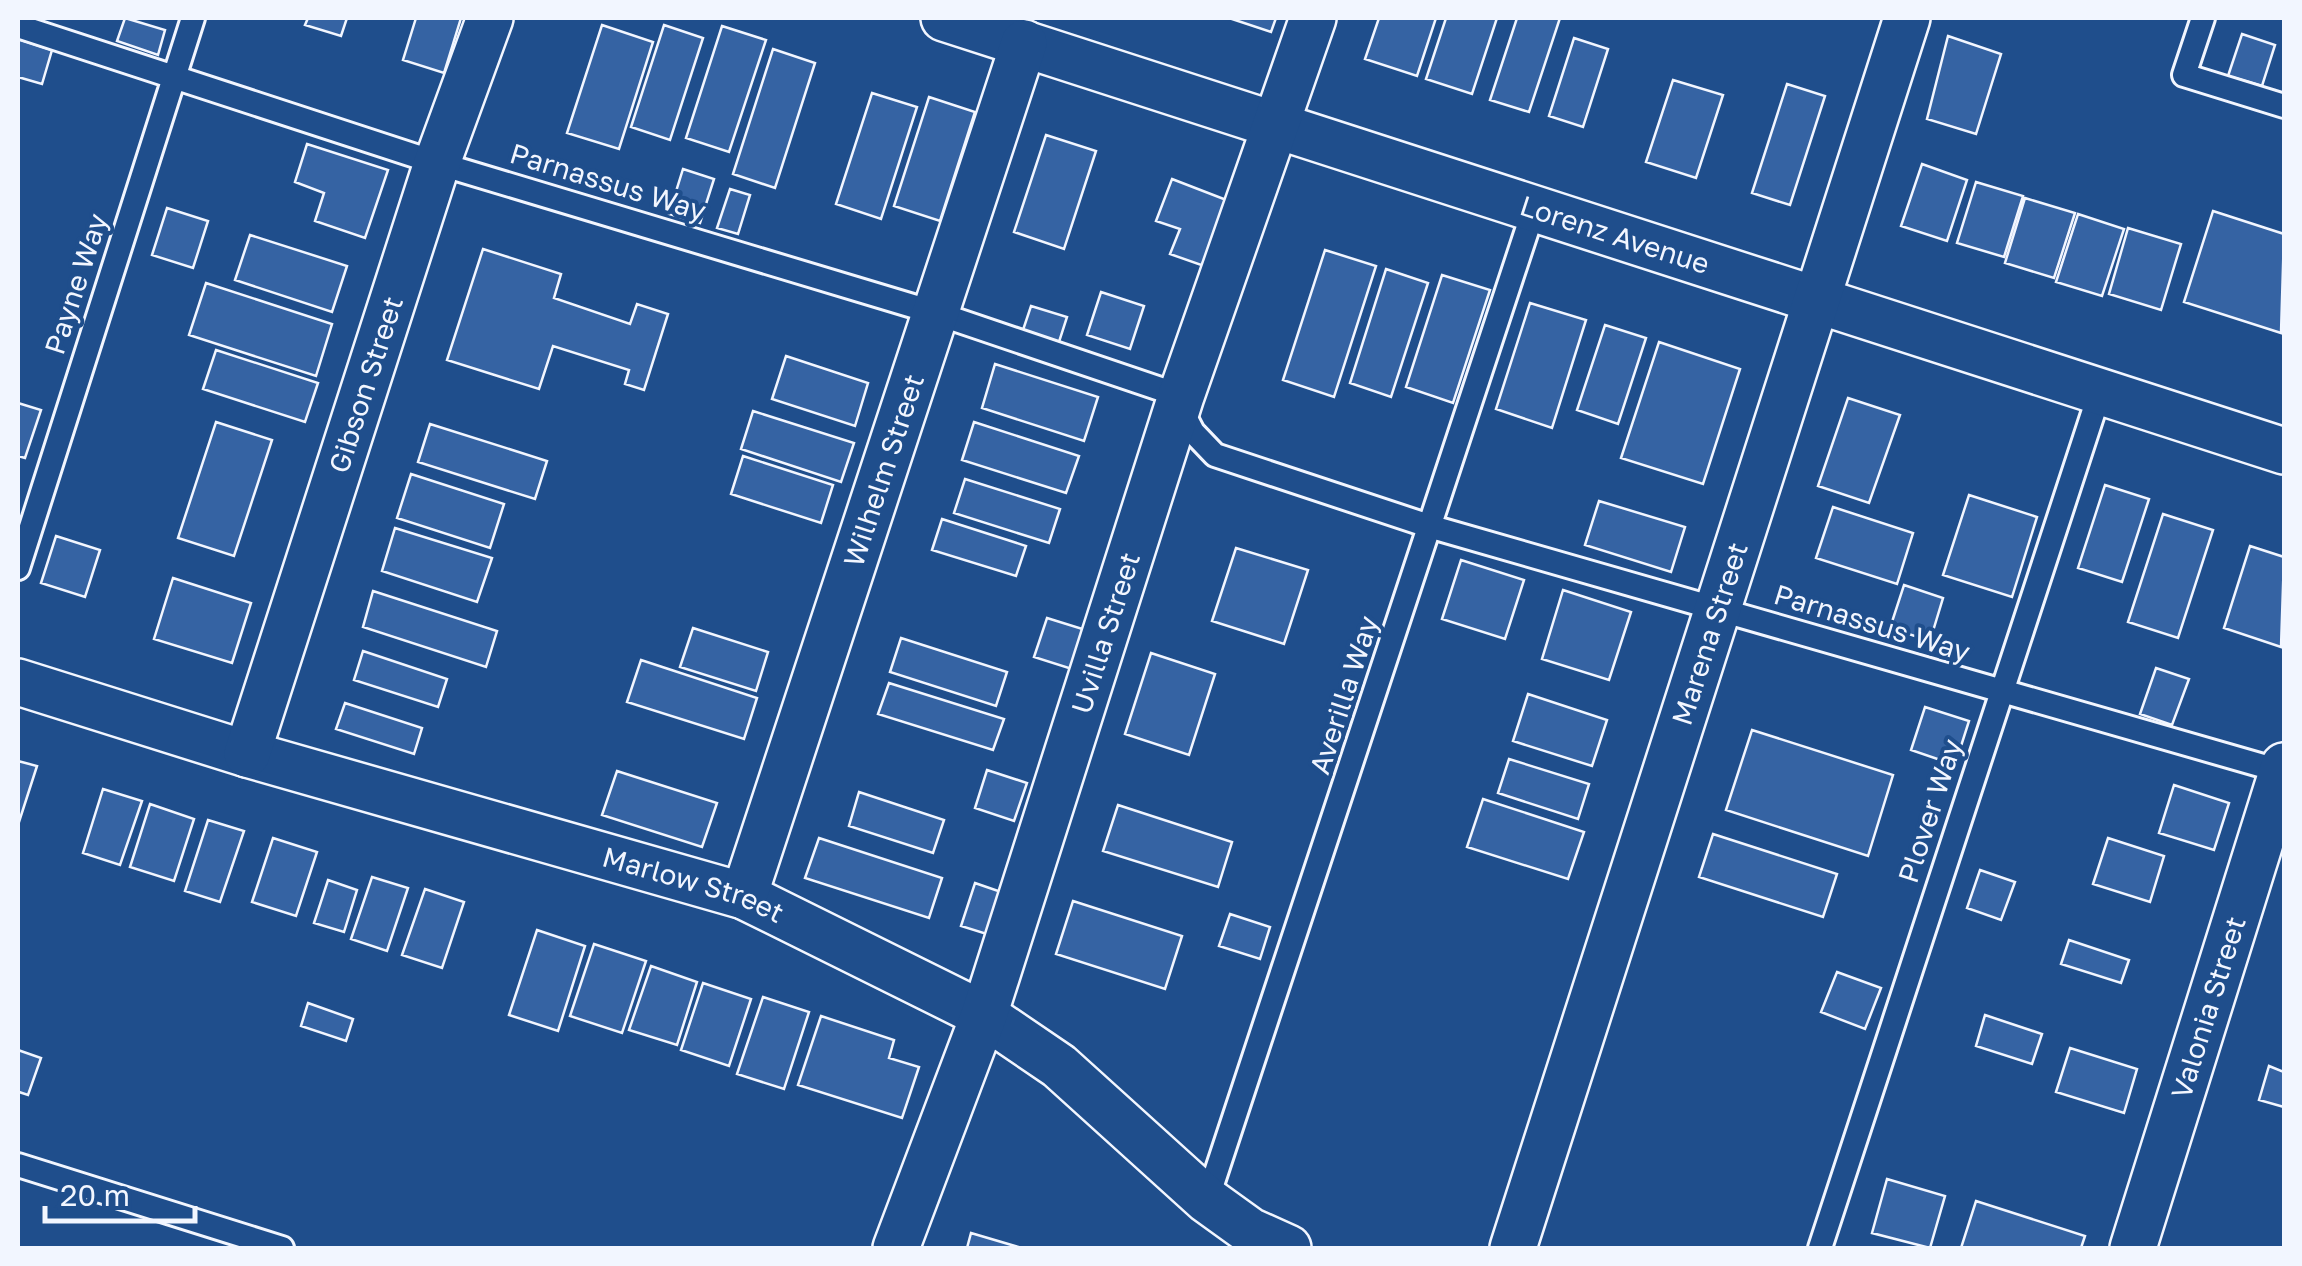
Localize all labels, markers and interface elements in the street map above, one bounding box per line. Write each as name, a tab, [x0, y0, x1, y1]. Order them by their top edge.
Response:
street label: Parnassus Way	[506, 136, 710, 227]
street label: Lorenz Avenue	[1516, 188, 1714, 280]
street label: Payne Way	[37, 209, 114, 358]
street label: Gibson Street	[322, 292, 409, 477]
street label: Wilhelm Street	[836, 370, 930, 571]
street label: Marena Street	[1665, 538, 1754, 729]
street label: Uvilla Street	[1064, 548, 1146, 718]
street label: Parnassus Way	[1770, 577, 1974, 668]
street label: Averilla Way	[1302, 611, 1385, 778]
street label: Plover Way	[1891, 734, 1968, 887]
street label: Marlow Street	[599, 839, 790, 929]
street label: Valonia Street	[2164, 912, 2252, 1102]
scale bar	[45, 1161, 195, 1223]
text: 20 m	[60, 1177, 130, 1213]

